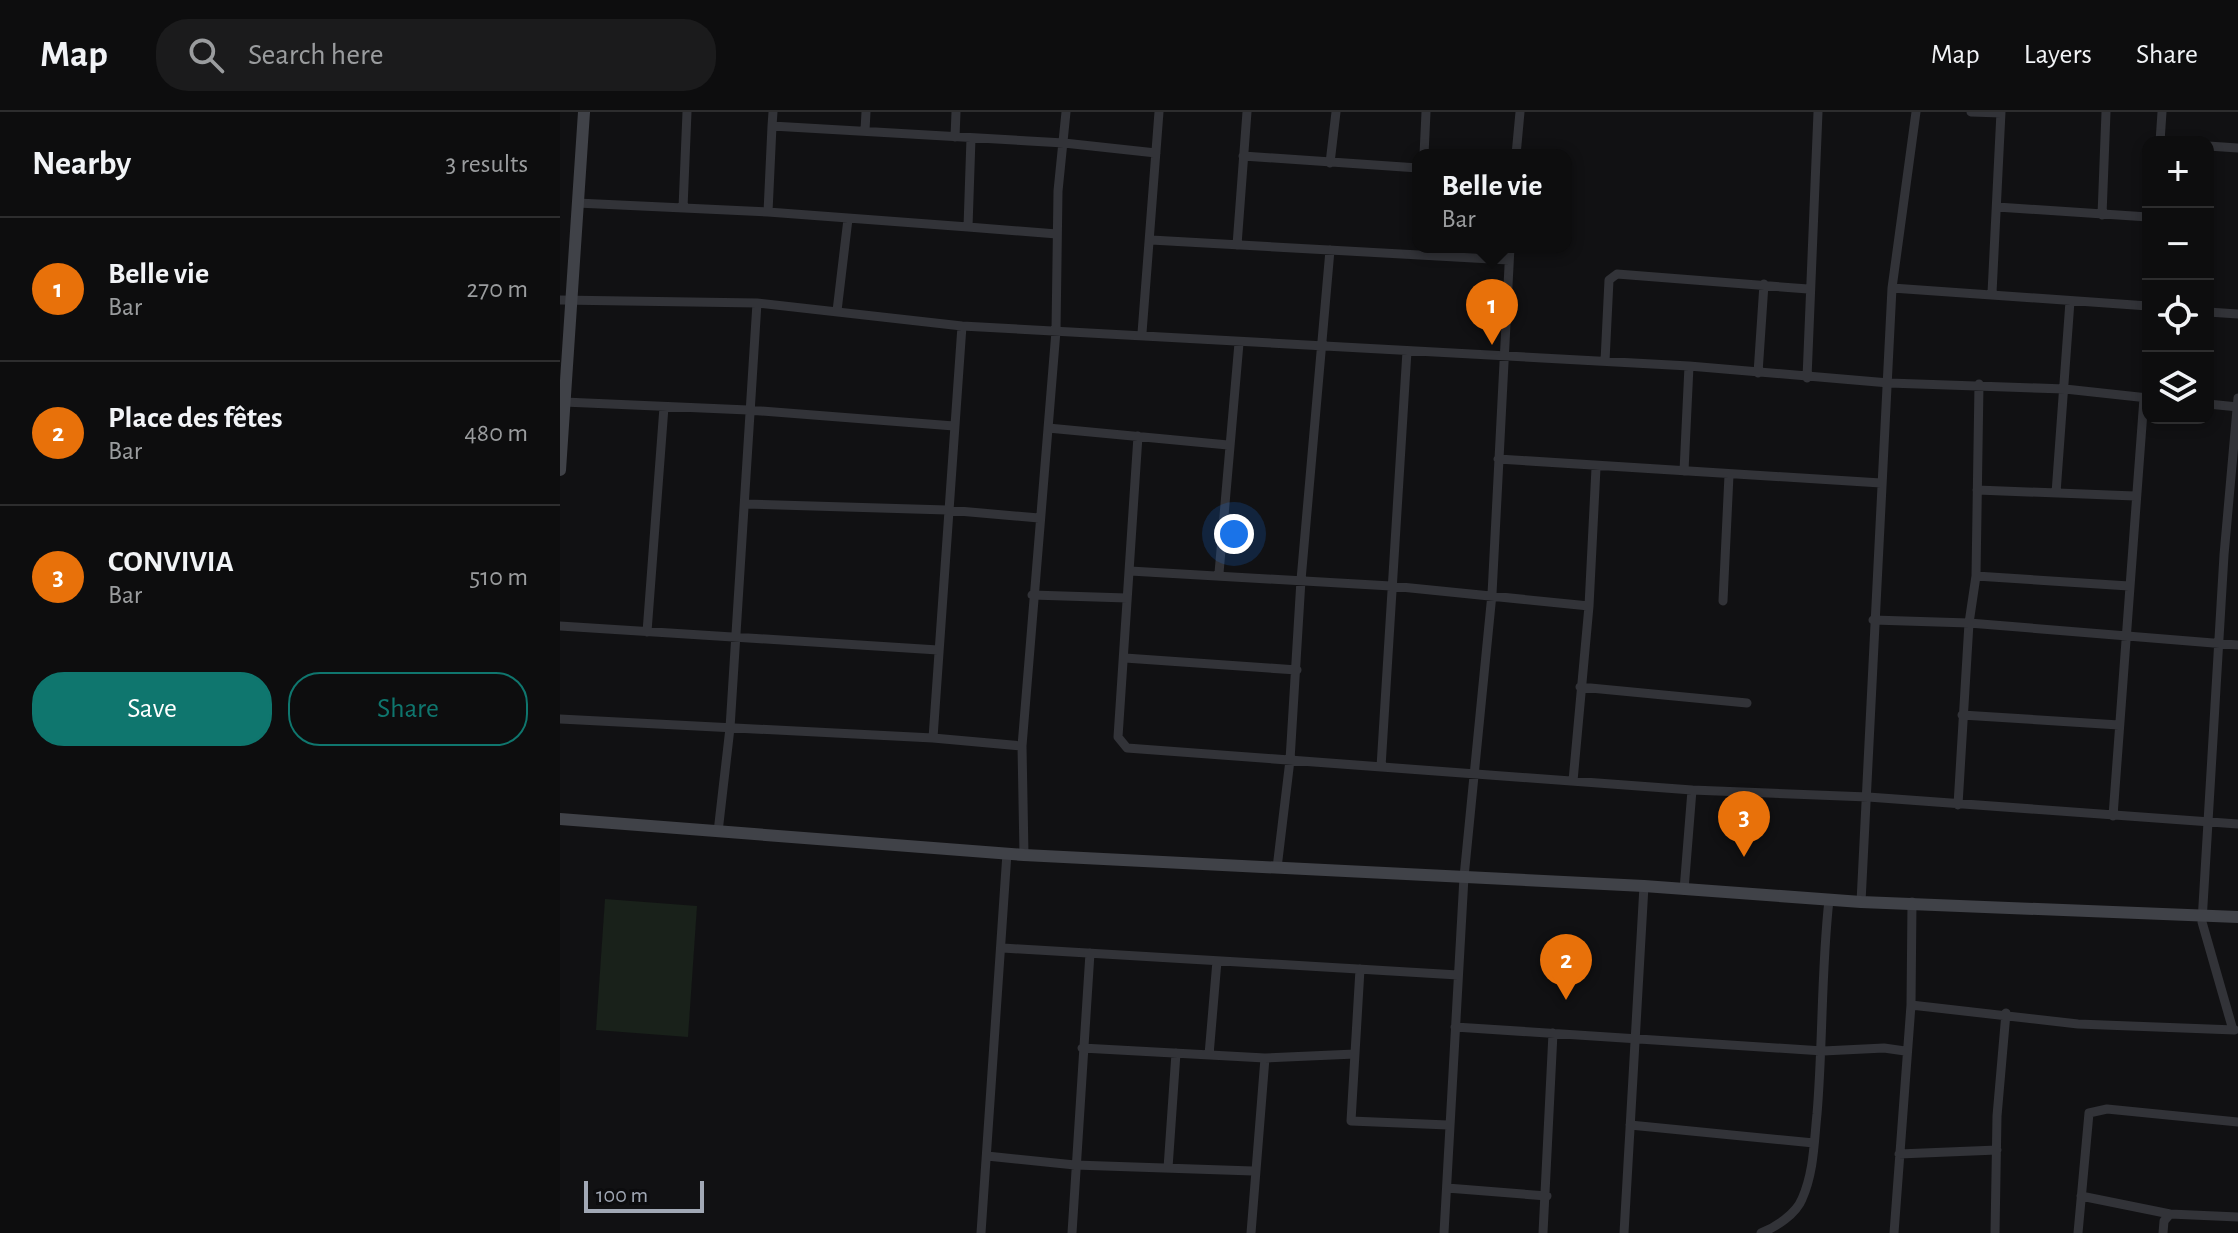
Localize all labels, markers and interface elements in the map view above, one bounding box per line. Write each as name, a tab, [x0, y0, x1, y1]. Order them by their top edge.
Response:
search box	[156, 19, 716, 91]
icon: search	[184, 33, 228, 77]
text: Map	[40, 36, 108, 74]
text: Search here	[248, 40, 384, 70]
text: Map	[1931, 41, 1980, 69]
text: Layers	[2024, 41, 2092, 69]
text: Share	[2136, 41, 2198, 69]
map controls	[2142, 136, 2214, 424]
button: +	[2142, 136, 2214, 208]
text: Nearby	[32, 147, 131, 181]
popup	[1412, 149, 1572, 253]
text: 3 results	[445, 151, 528, 177]
text: Belle vie	[1441, 171, 1543, 201]
text: Bar	[1441, 206, 1476, 232]
button: −	[2142, 208, 2214, 280]
text: Belle vie	[108, 259, 209, 289]
text: 1	[53, 276, 63, 302]
text: 270 m	[467, 276, 528, 302]
pin: 1	[1466, 279, 1518, 345]
button: locate	[2142, 280, 2214, 352]
text: Bar	[108, 294, 142, 320]
button: layers	[2142, 352, 2214, 424]
text: Place des fêtes	[108, 403, 282, 433]
text: 2	[52, 420, 64, 446]
text: 480 m	[464, 420, 528, 446]
text: Bar	[108, 438, 142, 464]
your location	[1214, 514, 1254, 554]
text: CONVIVIA	[108, 547, 234, 577]
text: 3	[52, 564, 64, 590]
text: 510 m	[469, 564, 528, 590]
text: Bar	[108, 582, 142, 608]
button: Save	[32, 672, 272, 746]
button: Share	[288, 672, 528, 746]
pin: 3	[1718, 791, 1770, 857]
pin: 2	[1540, 934, 1592, 1000]
scale bar	[584, 1177, 704, 1213]
text: 100 m	[596, 1184, 648, 1206]

